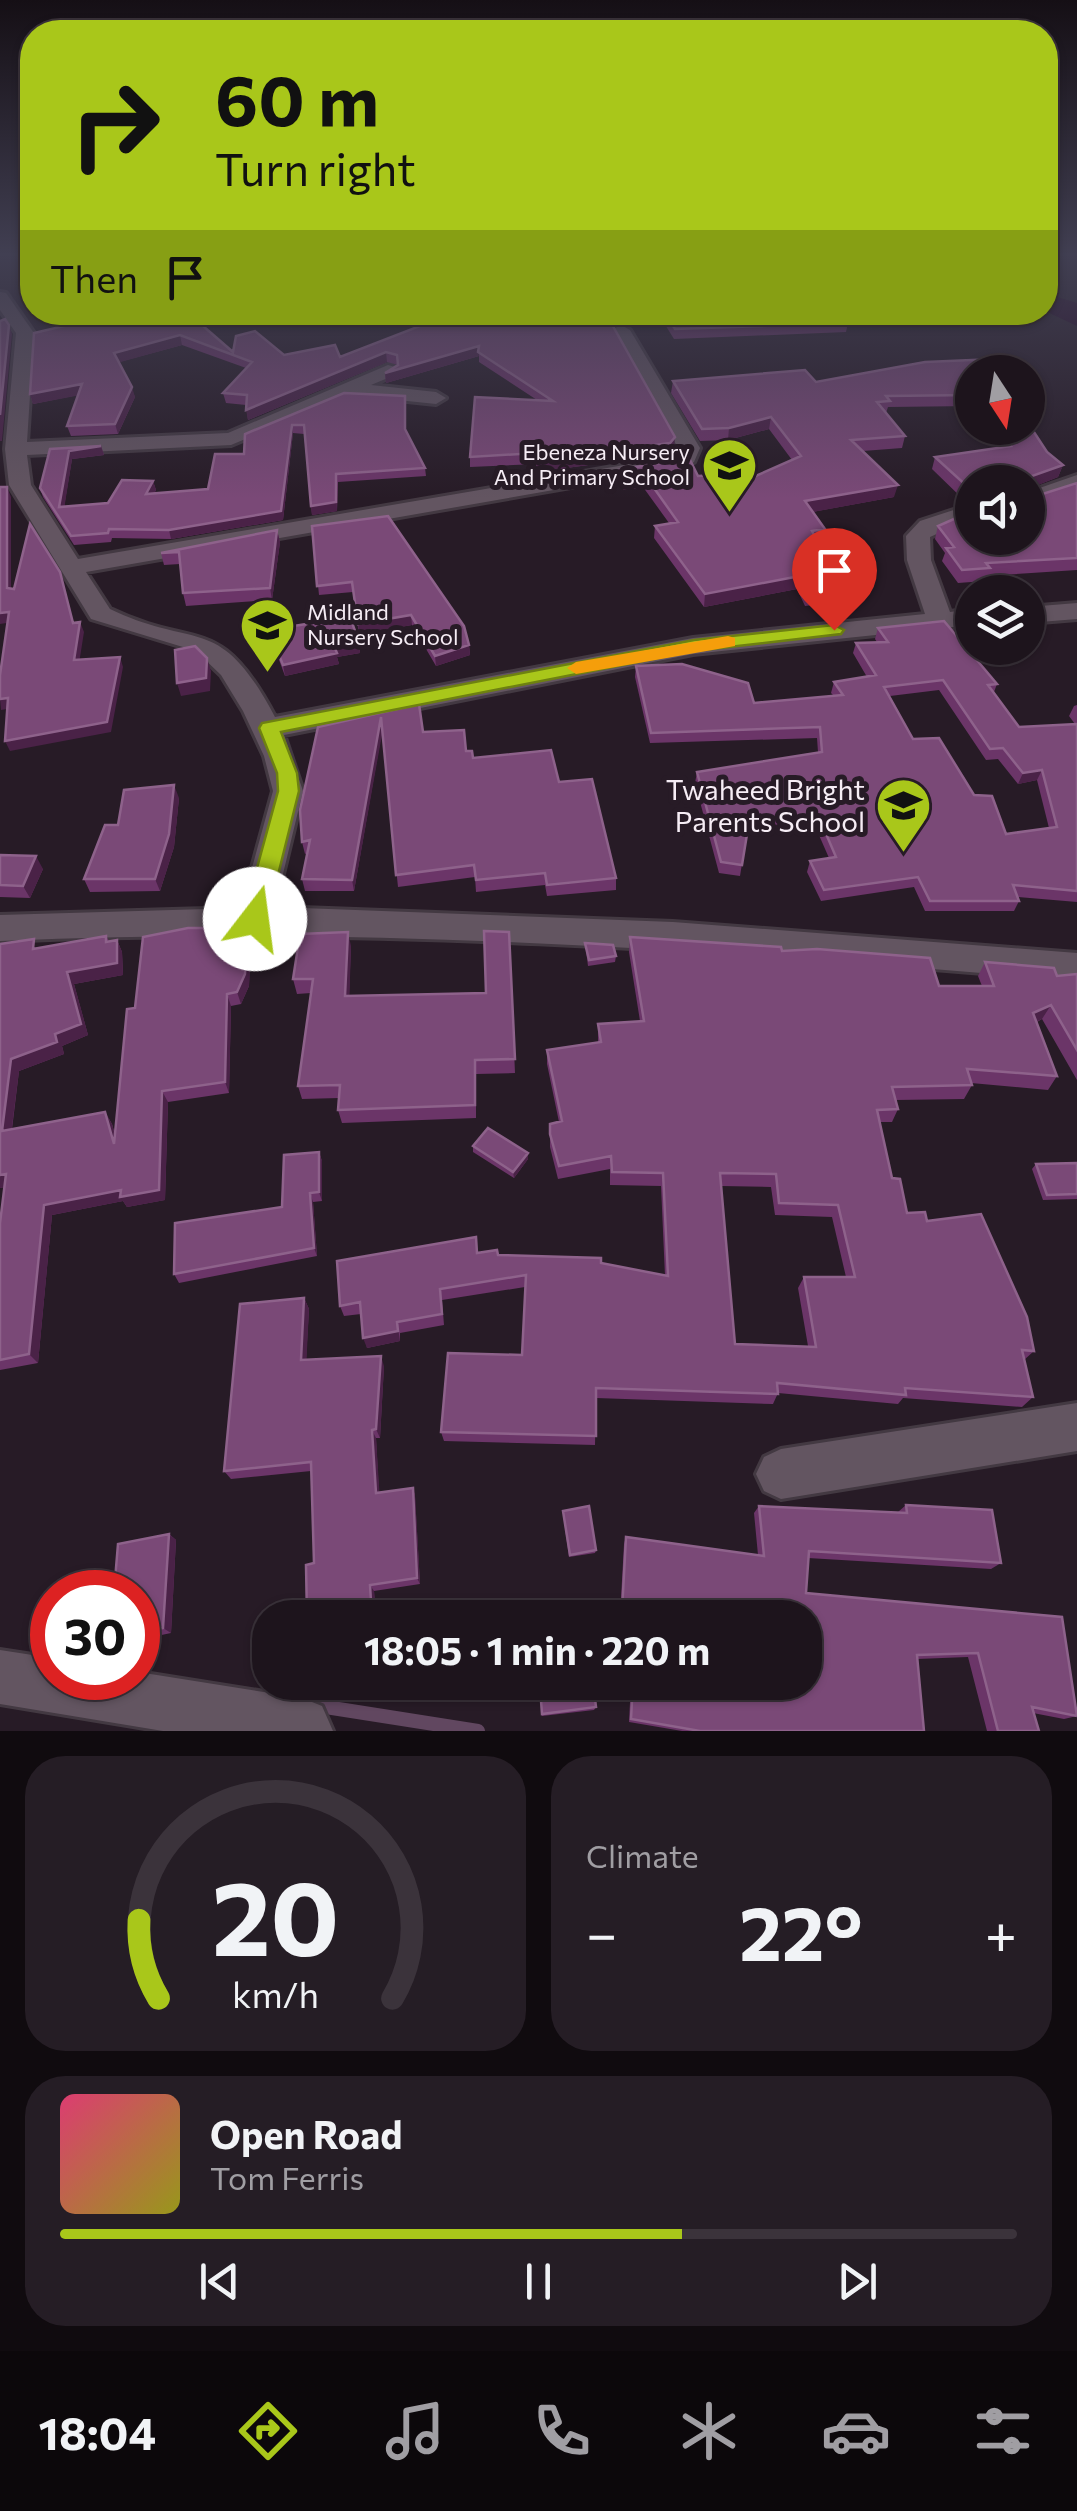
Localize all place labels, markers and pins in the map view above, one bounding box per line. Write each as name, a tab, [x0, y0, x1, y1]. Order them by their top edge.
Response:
school or university icon: Ebeneza Nursery And Primary School	[699, 435, 759, 514]
place label: Ebeneza Nursery And Primary School	[494, 438, 690, 490]
pin	[792, 528, 877, 631]
school or university icon: Midland Nursery School	[238, 595, 298, 674]
place label: Midland Nursery School	[307, 598, 459, 650]
place label: Twaheed Bright Parents School	[666, 772, 865, 838]
school or university icon: Twaheed Bright Parents School	[874, 776, 934, 855]

